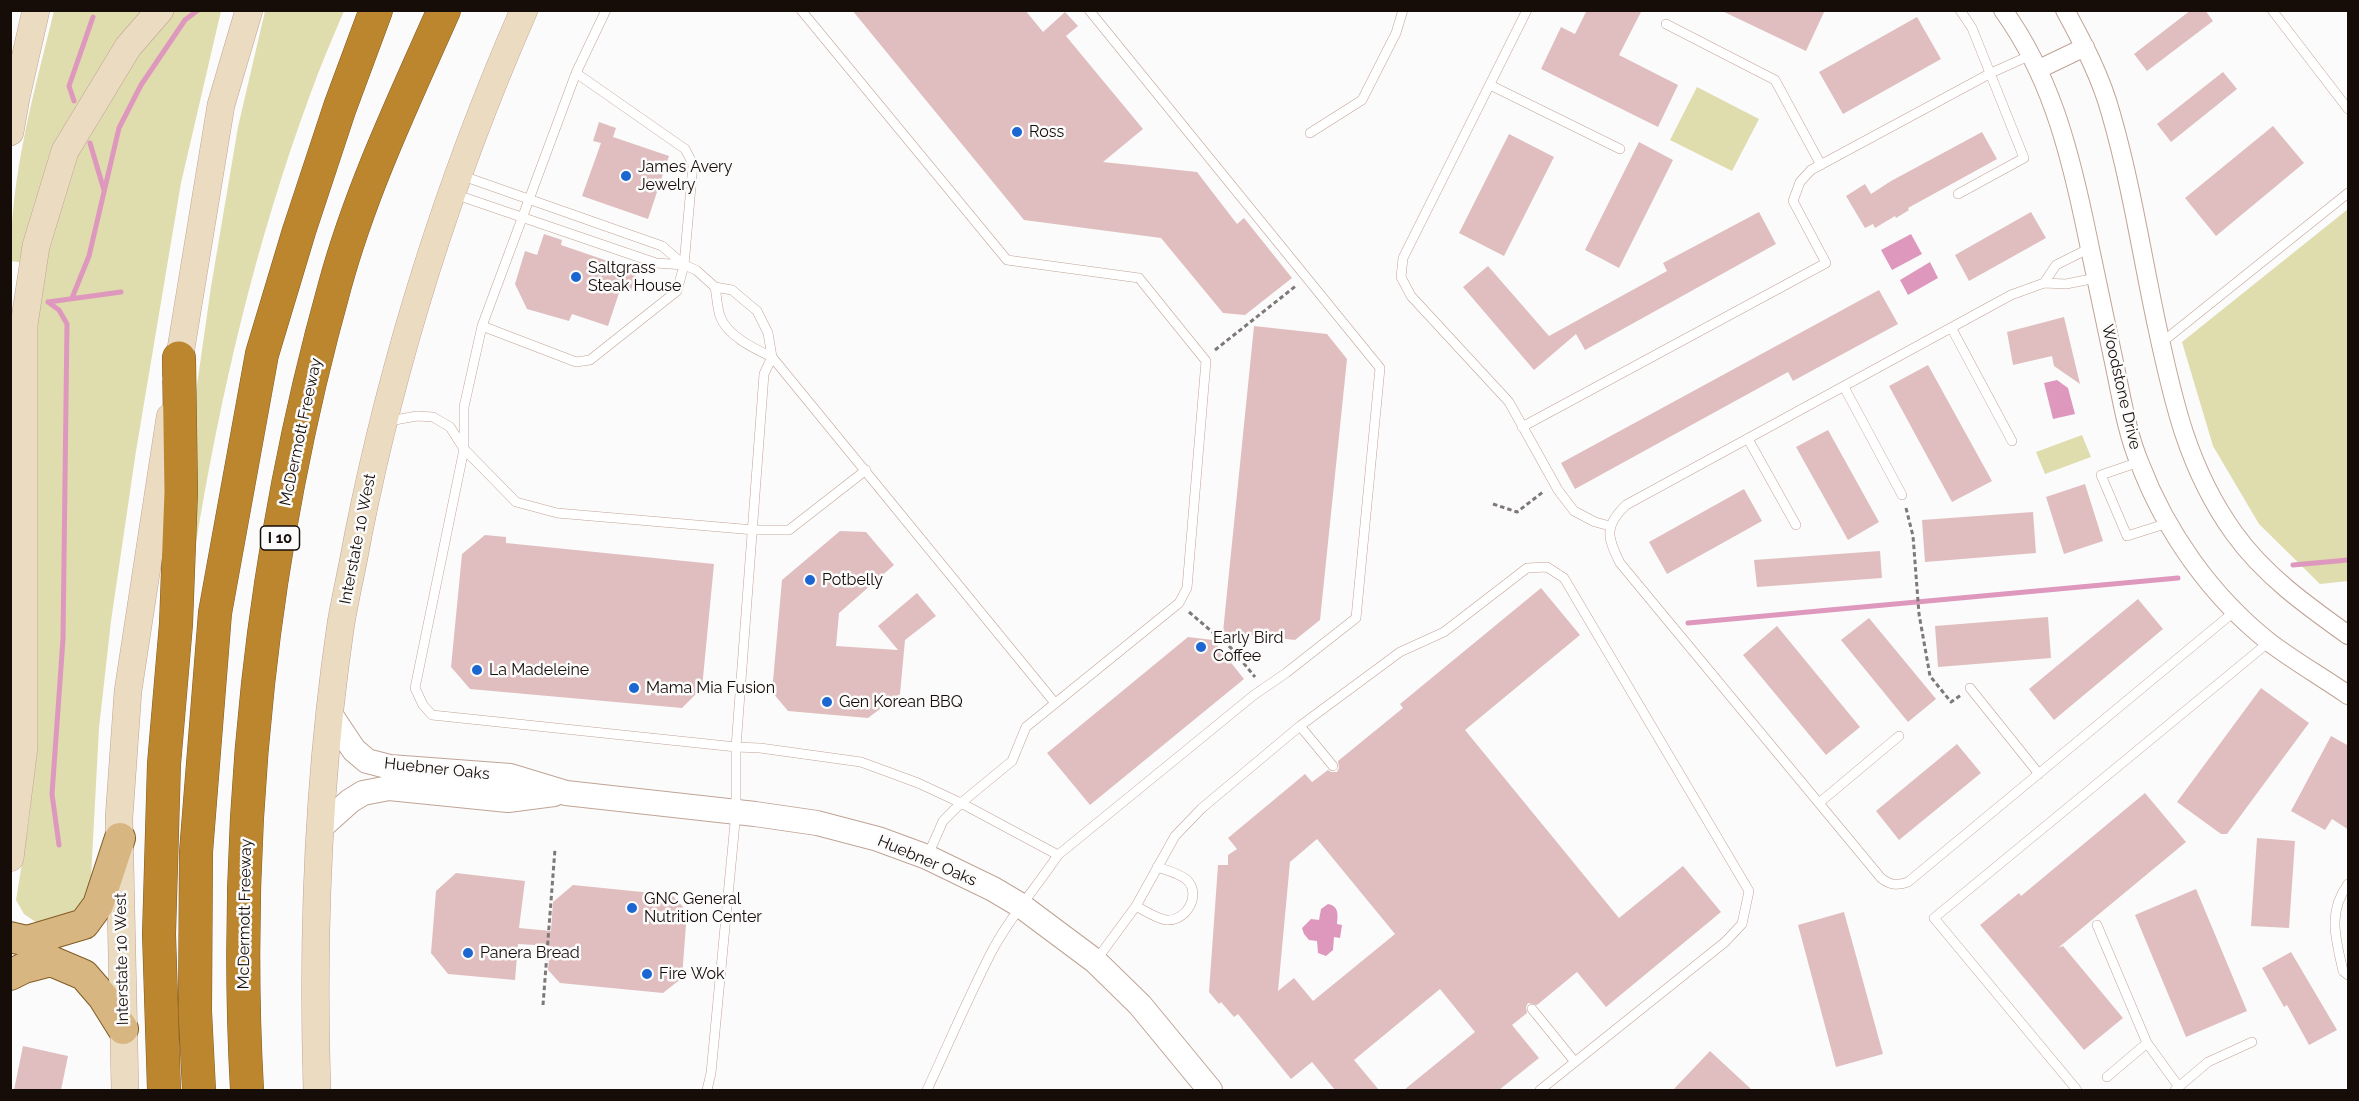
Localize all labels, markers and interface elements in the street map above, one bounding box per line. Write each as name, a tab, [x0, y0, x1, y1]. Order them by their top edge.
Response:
place label: Ross	[1029, 122, 1064, 142]
marker: Ross	[1010, 125, 1024, 139]
place label: James Avery Jewelry	[638, 157, 732, 195]
marker: James Avery Jewelry	[619, 169, 633, 183]
place label: Saltgrass Steak House	[588, 258, 681, 296]
marker: Saltgrass Steak House	[569, 270, 583, 284]
street label: Woodstone Drive	[2097, 322, 2145, 452]
street label: McDermott Freeway	[276, 356, 326, 508]
street label: Interstate 10 West	[336, 472, 380, 606]
road number: I 10	[260, 526, 300, 550]
place label: Potbelly	[822, 570, 883, 590]
marker: Potbelly	[803, 573, 817, 587]
place label: Early Bird Coffee	[1213, 628, 1283, 666]
marker: Early Bird Coffee	[1194, 640, 1208, 654]
place label: La Madeleine	[489, 660, 589, 680]
marker: La Madeleine	[470, 663, 484, 677]
place label: Mama Mia Fusion	[646, 678, 775, 698]
marker: Mama Mia Fusion	[627, 681, 641, 695]
place label: Gen Korean BBQ	[839, 692, 963, 712]
marker: Gen Korean BBQ	[820, 695, 834, 709]
street label: Huebner Oaks	[383, 754, 491, 784]
street label: Huebner Oaks	[875, 831, 979, 891]
street label: McDermott Freeway	[234, 838, 256, 990]
place label: GNC General Nutrition Center	[644, 889, 762, 927]
street label: Interstate 10 West	[111, 892, 133, 1026]
marker: GNC General Nutrition Center	[625, 901, 639, 915]
place label: Panera Bread	[480, 943, 580, 963]
marker: Panera Bread	[461, 946, 475, 960]
place label: Fire Wok	[659, 964, 724, 984]
marker: Fire Wok	[640, 967, 654, 981]

